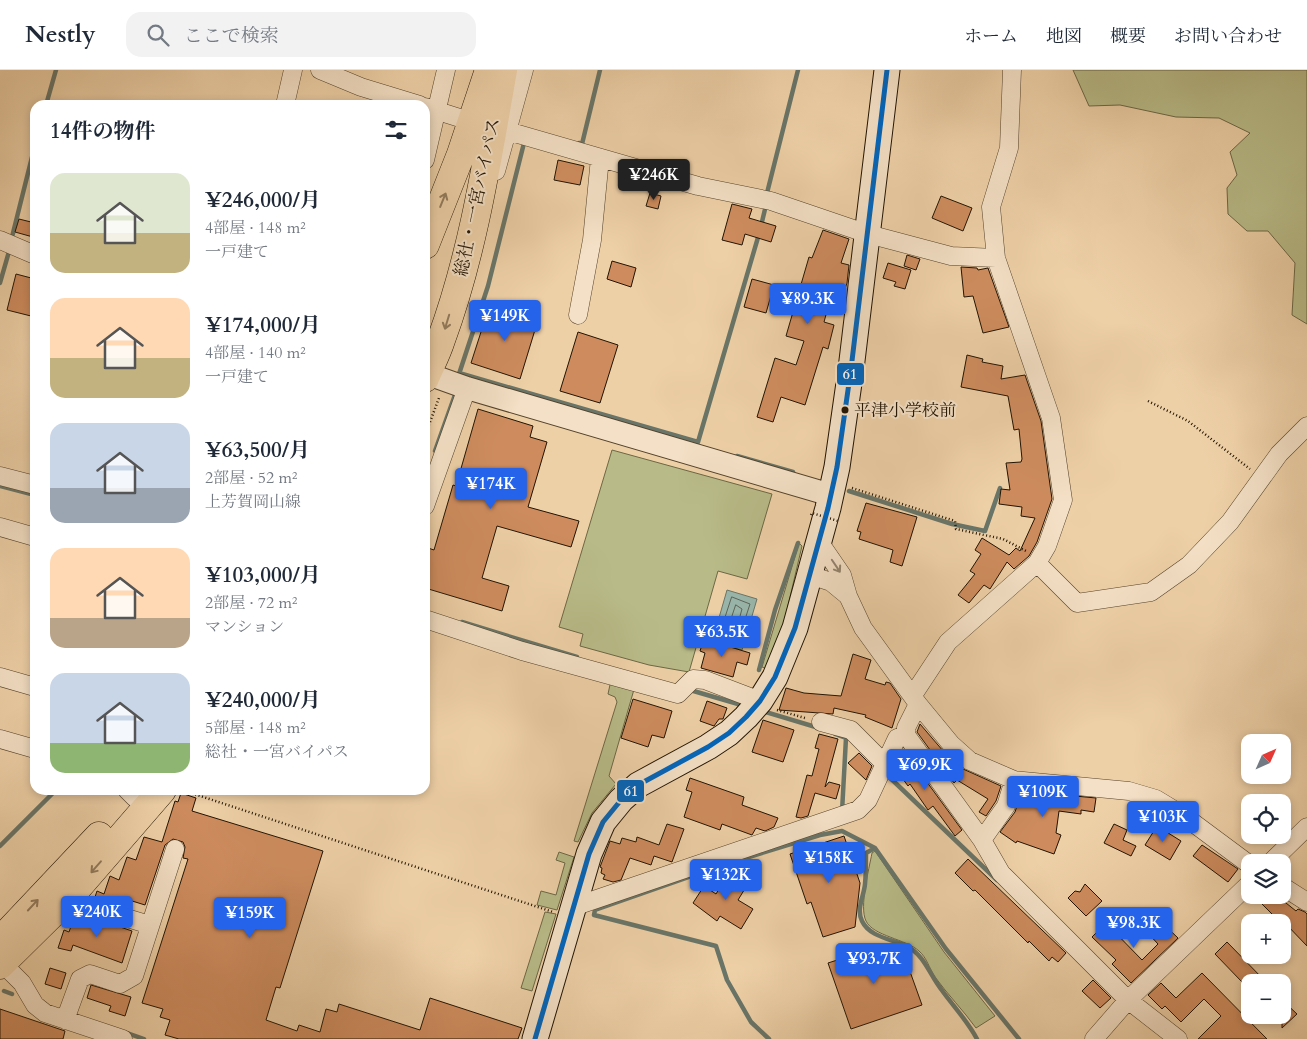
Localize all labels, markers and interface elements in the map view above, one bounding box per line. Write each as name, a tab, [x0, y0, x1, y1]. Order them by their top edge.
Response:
search box	[126, 12, 476, 57]
text: Nestly	[25, 18, 96, 51]
icon: search	[144, 21, 172, 49]
text: ここで検索	[184, 23, 279, 49]
text: ホーム	[964, 24, 1018, 49]
text: 地図	[1046, 24, 1082, 49]
text: 概要	[1110, 24, 1146, 49]
text: お問い合わせ	[1174, 24, 1282, 49]
street label: 総社・一宮バイパス	[448, 115, 507, 279]
icon: filters	[382, 116, 410, 144]
text: 14件の物件	[50, 117, 156, 146]
pin: ¥246K	[619, 158, 689, 201]
text: ¥246K	[629, 164, 679, 186]
text: ¥246,000/月	[205, 186, 321, 215]
one-way arrow	[439, 192, 448, 208]
icon: home	[90, 193, 150, 253]
text: 4部屋 · 148 m²	[205, 217, 306, 239]
text: 一戸建て	[205, 241, 269, 263]
pin: ¥89.3K	[767, 282, 849, 325]
text: ¥89.3K	[781, 288, 835, 310]
pin: ¥149K	[470, 300, 540, 342]
text: ¥149K	[480, 305, 530, 327]
text: ¥174,000/月	[205, 311, 321, 340]
one-way arrow	[441, 314, 451, 330]
icon: home	[90, 318, 150, 378]
text: 4部屋 · 140 m²	[205, 342, 306, 364]
line badge: 61	[836, 362, 865, 386]
text: 61	[843, 365, 857, 384]
text: 一戸建て	[205, 366, 269, 388]
place label: 平津小学校前	[854, 399, 956, 422]
marker: 平津小学校前	[840, 405, 850, 415]
text: ¥63,500/月	[205, 436, 310, 465]
icon: home	[90, 443, 150, 503]
text: 2部屋 · 52 m²	[205, 467, 297, 489]
pin: ¥174K	[456, 468, 526, 510]
text: ¥174K	[466, 473, 516, 495]
text: 上芳賀岡山線	[205, 491, 301, 513]
one-way arrow	[831, 559, 841, 573]
text: ¥103,000/月	[205, 561, 321, 590]
icon: home	[90, 568, 150, 628]
text: 2部屋 · 72 m²	[205, 592, 297, 614]
text: マンション	[205, 616, 284, 638]
pin: ¥63.5K	[681, 616, 763, 658]
text: ¥63.5K	[695, 621, 749, 643]
text: ¥240,000/月	[205, 686, 321, 715]
icon: home	[90, 693, 150, 753]
text: 5部屋 · 148 m²	[205, 717, 306, 739]
north arrow	[1241, 734, 1291, 784]
map controls	[1241, 734, 1291, 1024]
text: 総社・一宮バイパス	[205, 741, 349, 763]
pin: ¥69.9K	[884, 748, 966, 791]
text: ¥69.9K	[898, 754, 952, 776]
pin: ¥109K	[1008, 776, 1078, 818]
line badge: 61	[616, 779, 645, 803]
text: ¥109K	[1018, 781, 1068, 803]
text: 61	[624, 782, 638, 801]
button: locate	[1241, 794, 1291, 844]
pin: ¥103K	[1128, 800, 1198, 843]
text: ¥103K	[1138, 806, 1188, 828]
pin: ¥158K	[794, 842, 864, 884]
text: ¥158K	[804, 847, 854, 869]
button: layers	[1241, 854, 1291, 904]
pin: ¥132K	[691, 858, 761, 901]
one-way arrow	[90, 860, 101, 873]
text: ¥132K	[701, 864, 751, 886]
pin: ¥240K	[62, 896, 132, 938]
pin: ¥159K	[215, 896, 285, 939]
one-way arrow	[27, 899, 39, 912]
text: ¥240K	[72, 901, 122, 923]
text: ¥159K	[225, 902, 275, 924]
pin: ¥98.3K	[1093, 906, 1175, 949]
text: ¥98.3K	[1107, 912, 1161, 934]
button: +	[1241, 914, 1291, 964]
pin: ¥93.7K	[833, 942, 915, 985]
text: ¥93.7K	[847, 948, 901, 970]
button: −	[1241, 974, 1291, 1024]

